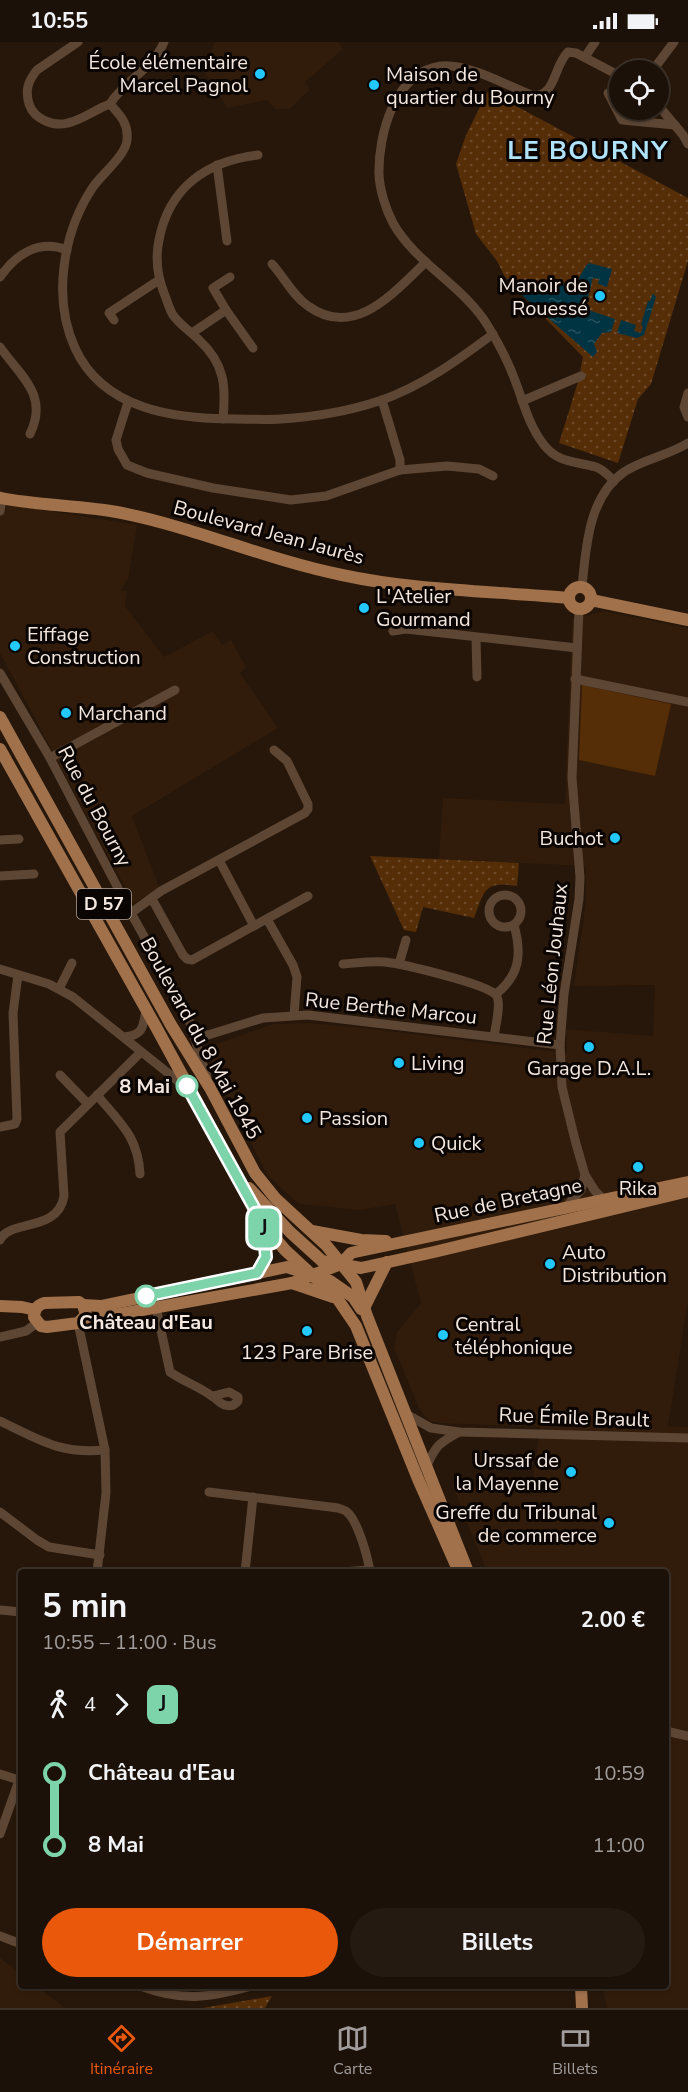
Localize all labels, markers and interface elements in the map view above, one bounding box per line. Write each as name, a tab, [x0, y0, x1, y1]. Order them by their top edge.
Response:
text: 10:55	[30, 6, 88, 36]
place label: École élémentaire Marcel Pagnol	[89, 49, 248, 99]
map controls	[609, 60, 669, 120]
button: locate	[609, 60, 669, 120]
place label: Maison de quartier du Bourny	[386, 61, 555, 111]
marker: École élémentaire Marcel Pagnol	[253, 67, 267, 81]
marker: Maison de quartier du Bourny	[367, 78, 381, 92]
district label: LE BOURNY	[507, 133, 669, 168]
place label: Manoir de Rouessé	[499, 272, 588, 322]
marker: Manoir de Rouessé	[593, 289, 607, 303]
street label: Boulevard Jean Jaurès	[170, 494, 367, 571]
place label: L'Atelier Gourmand	[376, 583, 471, 633]
marker: L'Atelier Gourmand	[357, 601, 371, 615]
place label: Eiffage Construction	[27, 621, 141, 671]
marker: Eiffage Construction	[8, 639, 22, 653]
place label: Marchand	[78, 700, 167, 727]
marker: Marchand	[59, 706, 73, 720]
street label: Rue du Bourny	[51, 741, 138, 872]
place label: Buchot	[540, 825, 604, 852]
marker: Buchot	[608, 831, 622, 845]
street label: Rue Léon Jouhaux	[531, 882, 574, 1046]
road number: D 57	[77, 889, 131, 919]
street label: Boulevard du 8 Mai 1945	[135, 933, 267, 1143]
street label: Rue Berthe Marcou	[304, 986, 478, 1031]
marker: Garage D.A.L.	[582, 1040, 596, 1054]
place label: Living	[411, 1050, 465, 1077]
place label: Garage D.A.L.	[527, 1055, 651, 1082]
marker: Living	[392, 1056, 406, 1070]
place label: 8 Mai	[119, 1074, 170, 1098]
marker: 8 Mai	[176, 1075, 198, 1097]
place label: Passion	[319, 1105, 388, 1132]
marker: Passion	[300, 1111, 314, 1125]
place label: Quick	[431, 1130, 482, 1157]
marker: Quick	[412, 1136, 426, 1150]
marker: Rika	[631, 1160, 645, 1174]
street label: Rue de Bretagne	[432, 1172, 584, 1229]
place label: Rika	[619, 1175, 657, 1202]
line badge: J	[244, 1208, 284, 1248]
text: J	[260, 1214, 268, 1242]
place label: Auto Distribution	[562, 1239, 667, 1289]
marker: Auto Distribution	[543, 1257, 557, 1271]
marker: Château d'Eau	[135, 1285, 157, 1307]
place label: Château d'Eau	[79, 1309, 213, 1336]
place label: Central téléphonique	[455, 1311, 573, 1361]
marker: 123 Pare Brise	[300, 1324, 314, 1338]
marker: Central téléphonique	[436, 1328, 450, 1342]
place label: 123 Pare Brise	[241, 1339, 373, 1366]
street label: Rue Émile Brault	[498, 1401, 651, 1434]
place label: Urssaf de la Mayenne	[456, 1447, 559, 1497]
marker: Urssaf de la Mayenne	[564, 1465, 578, 1479]
place label: Greffe du Tribunal de commerce	[435, 1499, 597, 1549]
marker: Greffe du Tribunal de commerce	[602, 1516, 616, 1530]
text: 5 min	[42, 1584, 127, 1629]
text: 2.00 €	[581, 1605, 645, 1635]
text: 10:55 – 11:00 · Bus	[42, 1629, 217, 1656]
icon: walk	[42, 1688, 75, 1721]
icon: forward	[105, 1688, 138, 1721]
text: J	[159, 1690, 166, 1718]
text: 4	[84, 1691, 96, 1718]
text: Château d'Eau	[88, 1758, 235, 1788]
text: 10:59	[592, 1760, 645, 1787]
text: 8 Mai	[88, 1830, 144, 1860]
text: 11:00	[592, 1832, 645, 1859]
button: Démarrer	[42, 1908, 338, 1977]
button: Billets	[350, 1908, 645, 1977]
tab: Itinéraire	[90, 2022, 153, 2080]
tab: Carte	[333, 2022, 372, 2080]
tab: Billets	[552, 2022, 598, 2080]

